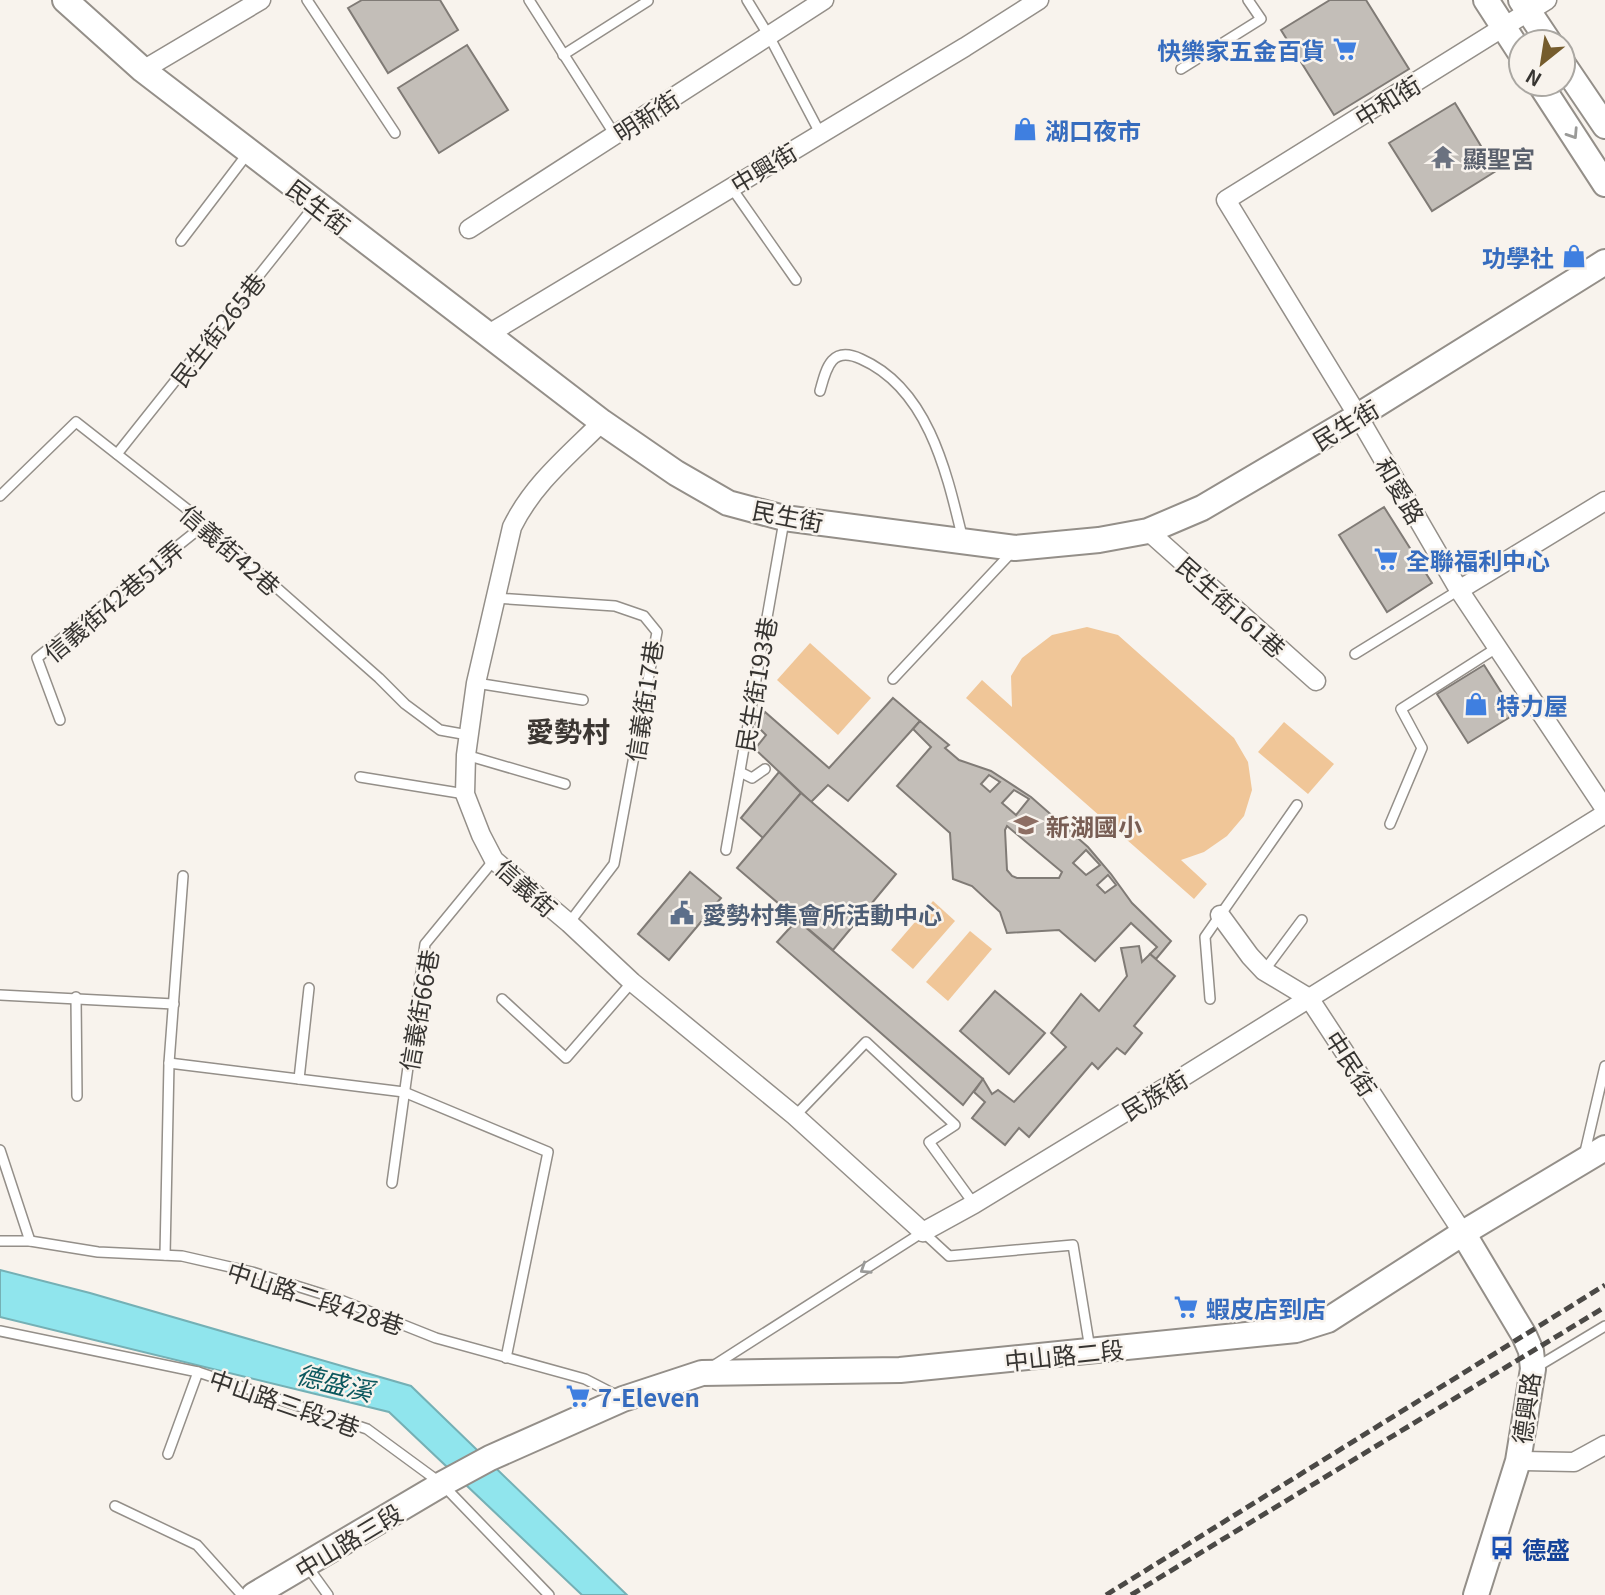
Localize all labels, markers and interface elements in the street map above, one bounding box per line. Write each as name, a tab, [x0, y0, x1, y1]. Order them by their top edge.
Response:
north arrow	[1507, 28, 1577, 98]
place label: 快樂家五金百貨	[1157, 32, 1325, 67]
supermarket icon: 快樂家五金百貨	[1331, 35, 1359, 63]
text: N	[1520, 64, 1546, 94]
street label: 中和街	[1347, 66, 1427, 134]
street label: 明新街	[606, 81, 686, 149]
place label: 湖口夜市	[1045, 112, 1141, 147]
shop icon: 湖口夜市	[1011, 115, 1039, 143]
one-way arrow	[1564, 126, 1577, 139]
street label: 中興街	[723, 133, 803, 201]
place label: 顯聖宮	[1463, 140, 1535, 175]
temple icon: 顯聖宮	[1429, 143, 1457, 171]
street label: 民生街	[280, 170, 358, 242]
place label: 功學社	[1482, 239, 1554, 274]
shop icon: 功學社	[1560, 242, 1588, 270]
street label: 民生街265巷	[161, 265, 273, 393]
street label: 民生街	[1305, 390, 1385, 458]
street label: 和愛路	[1368, 450, 1434, 530]
street label: 民生街	[749, 491, 827, 539]
street label: 信義街42巷	[173, 496, 289, 602]
street label: 信義街42巷51弄	[35, 531, 191, 669]
place label: 全聯福利中心	[1406, 542, 1550, 577]
supermarket icon: 全聯福利中心	[1372, 545, 1400, 573]
street label: 民生街161巷	[1170, 548, 1294, 664]
street label: 民生街193巷	[726, 614, 784, 754]
street label: 信義街17巷	[616, 638, 670, 764]
place label: 特力屋	[1496, 687, 1568, 722]
shop icon: 特力屋	[1462, 690, 1490, 718]
district label: 愛勢村	[526, 710, 610, 750]
place label: 新湖國小	[1046, 808, 1142, 843]
school or university icon: 新湖國小	[1012, 811, 1040, 839]
street label: 信義街	[489, 850, 565, 924]
place label: 愛勢村集會所活動中心	[702, 896, 942, 931]
public building icon: 愛勢村集會所活動中心	[668, 899, 696, 927]
street label: 信義街66巷	[390, 947, 446, 1073]
street label: 中民街	[1318, 1023, 1386, 1103]
street label: 民族街	[1114, 1060, 1194, 1128]
street label: 中山路二段428巷	[223, 1252, 409, 1342]
one-way arrow	[860, 1260, 873, 1273]
place label: 蝦皮店到店	[1206, 1290, 1326, 1325]
supermarket icon: 蝦皮店到店	[1172, 1293, 1200, 1321]
street label: 中山路二段	[1002, 1330, 1126, 1378]
water label: 德盛溪	[293, 1354, 381, 1409]
street label: 中山路三段2巷	[205, 1360, 365, 1444]
street label: 德興路	[1503, 1370, 1547, 1446]
place label: 7-Eleven	[598, 1379, 700, 1414]
supermarket icon: 7-Eleven	[564, 1382, 592, 1410]
street label: 中山路三段	[288, 1494, 408, 1586]
place label: 德盛	[1522, 1531, 1570, 1566]
bus stop icon: 德盛	[1488, 1534, 1516, 1562]

